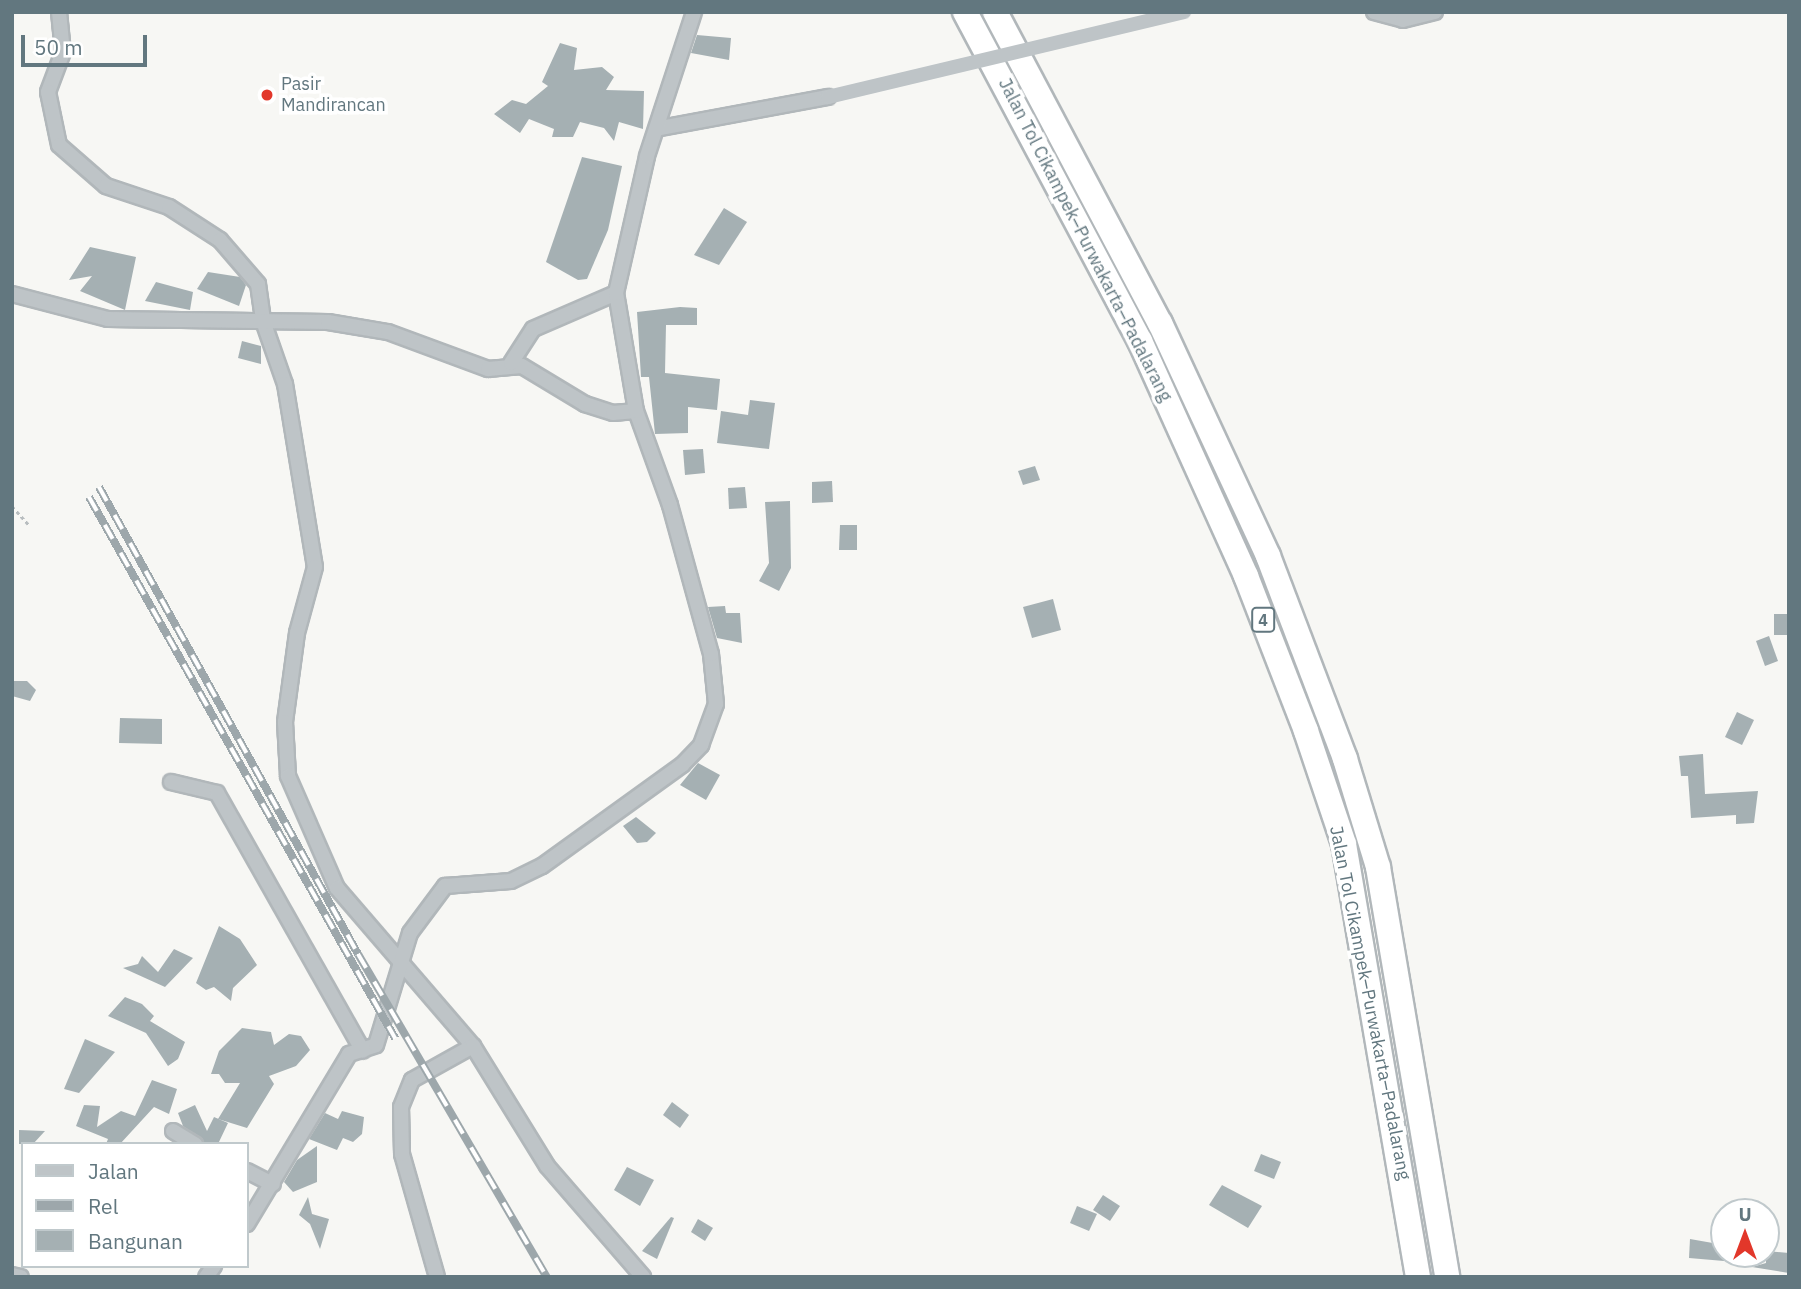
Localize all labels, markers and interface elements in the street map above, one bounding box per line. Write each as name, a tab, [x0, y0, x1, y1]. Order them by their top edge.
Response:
scale bar	[24, 21, 150, 65]
text: 50 m	[34, 33, 83, 61]
place label: Pasir Mandirancan	[281, 74, 386, 116]
street label: Jalan Tol Cikampek–Purwakarta–Padalarang	[994, 75, 1176, 405]
marker: Pasir Mandirancan	[259, 87, 275, 103]
road number: 4	[1251, 608, 1275, 632]
street label: Jalan Tol Cikampek–Purwakarta–Padalarang	[1325, 824, 1415, 1182]
legend	[21, 1142, 248, 1268]
text: Jalan	[88, 1157, 139, 1185]
text: Rel	[88, 1192, 118, 1220]
north arrow	[1710, 1198, 1780, 1268]
text: U	[1738, 1202, 1752, 1226]
text: Bangunan	[88, 1227, 183, 1255]

